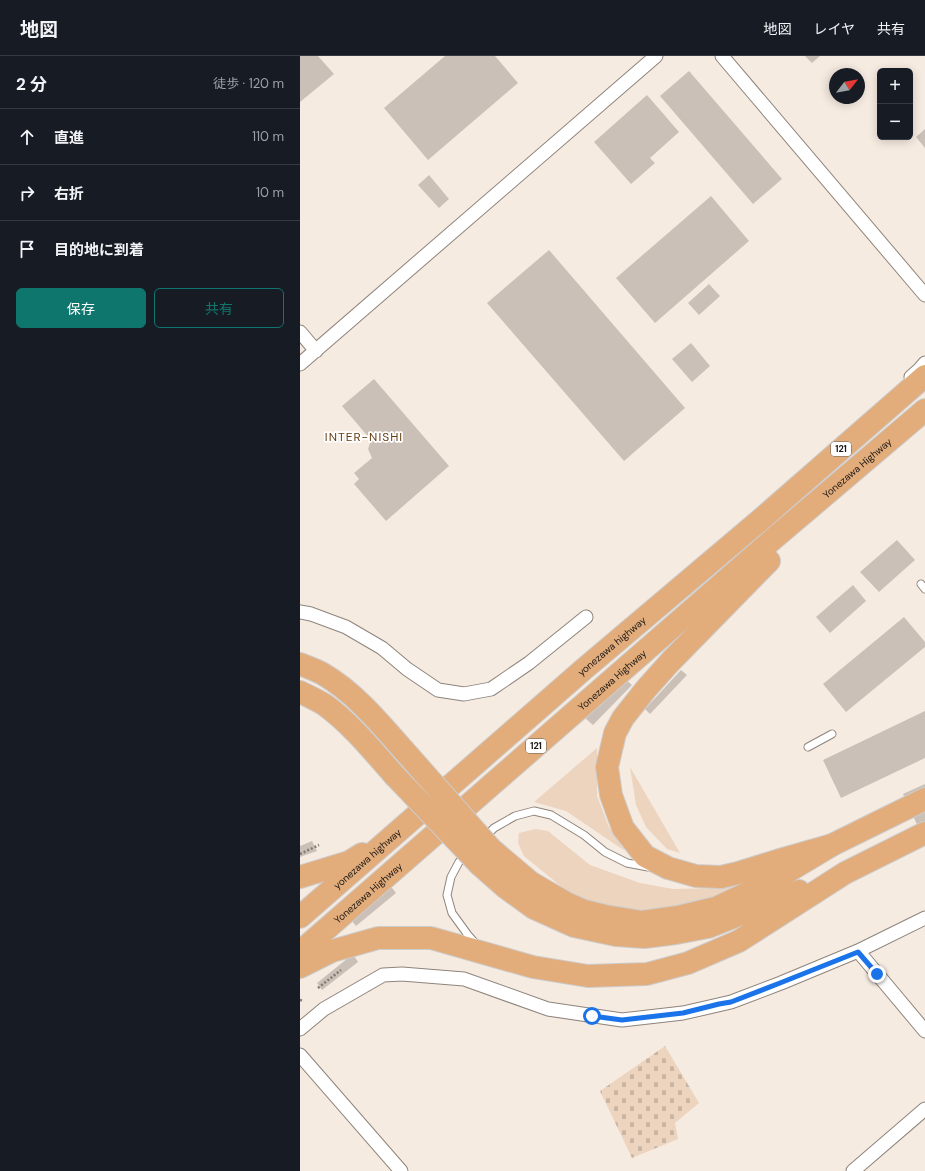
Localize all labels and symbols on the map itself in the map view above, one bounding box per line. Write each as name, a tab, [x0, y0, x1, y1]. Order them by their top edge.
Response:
north arrow	[829, 68, 865, 104]
district label: INTER-NISHI	[325, 429, 403, 445]
street label: Yonezawa Highway	[820, 435, 895, 501]
road number: 121	[831, 442, 851, 456]
street label: yonezawa highway	[575, 613, 649, 679]
street label: Yonezawa Highway	[575, 646, 649, 714]
road number: 121	[526, 739, 546, 753]
street label: yonezawa highway	[331, 825, 404, 892]
street label: Yonezawa Highway	[331, 860, 405, 927]
route end	[868, 965, 886, 983]
route start	[583, 1007, 601, 1025]

